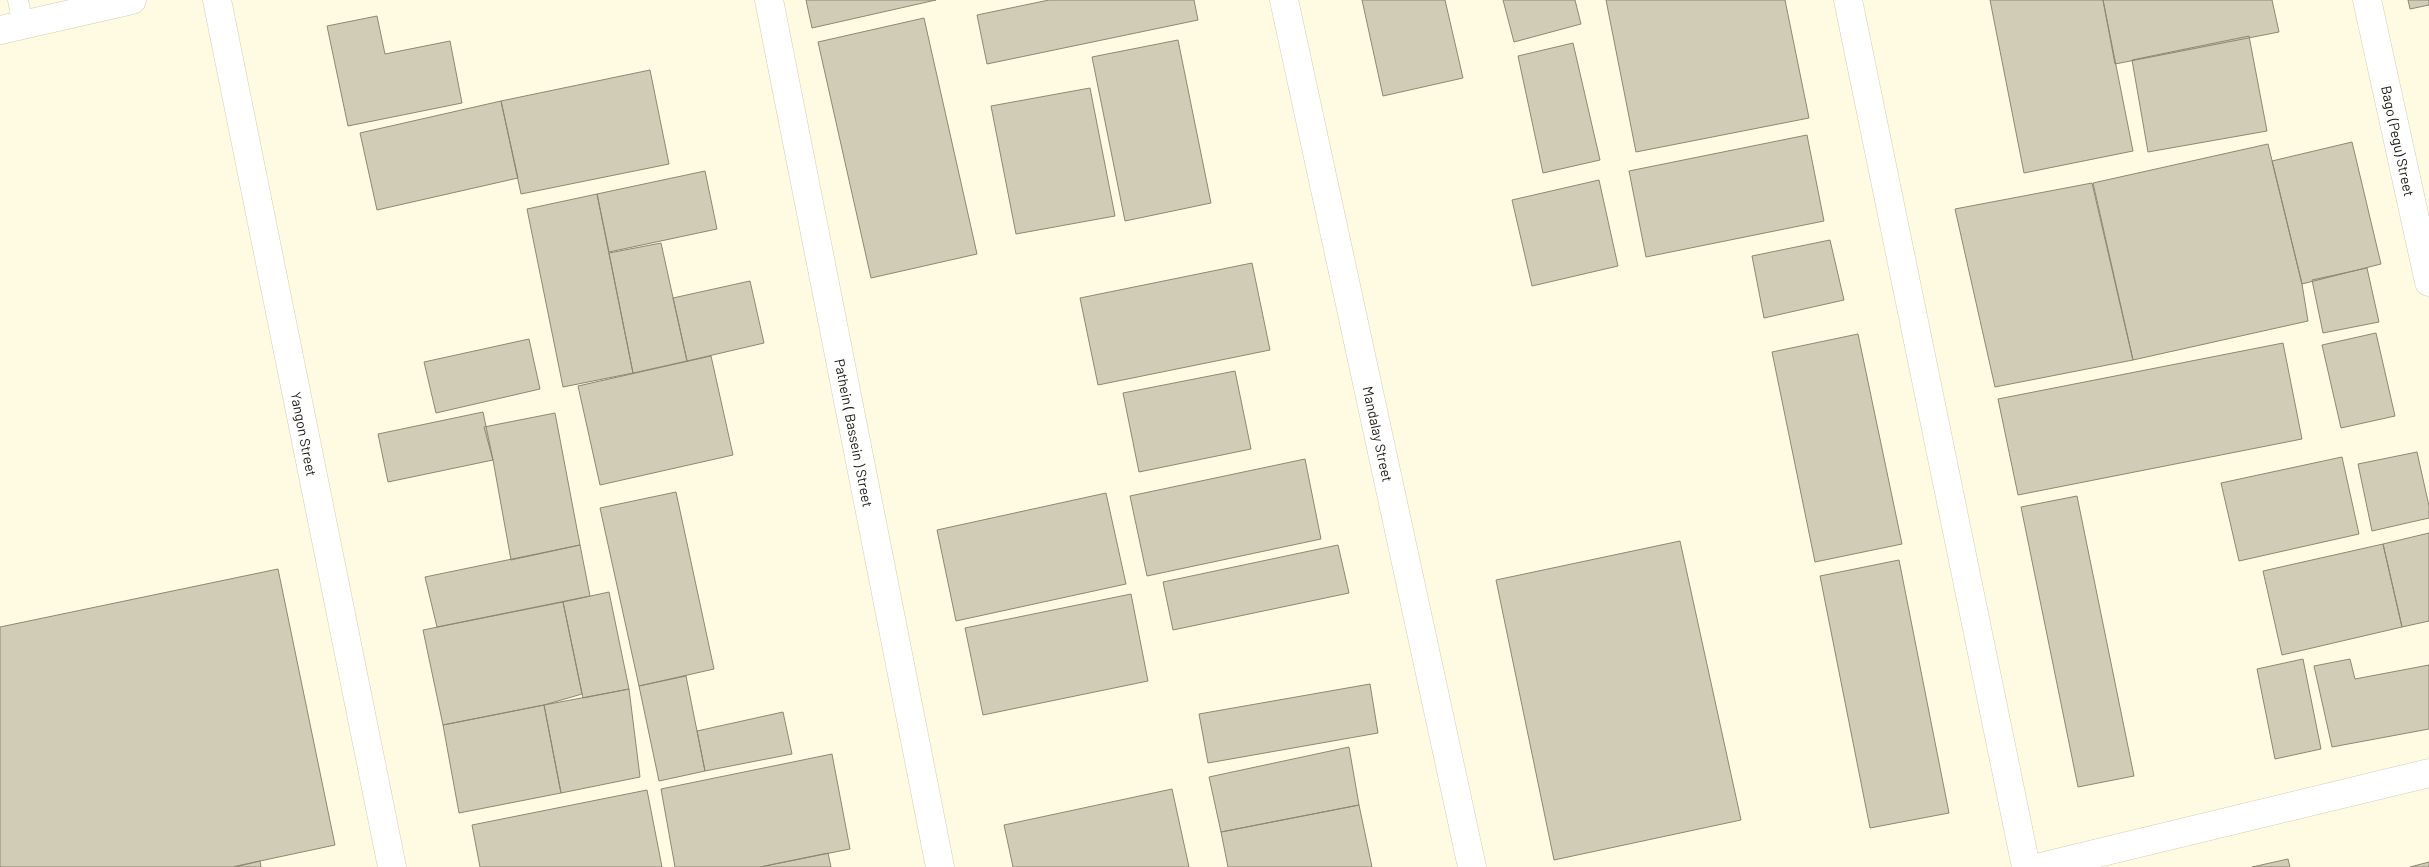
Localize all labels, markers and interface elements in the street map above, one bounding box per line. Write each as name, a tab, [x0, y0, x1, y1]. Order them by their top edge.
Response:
street label: Bago (Pegu) Street	[2378, 84, 2418, 198]
street label: Pathein ( Bassein ) Street	[831, 357, 877, 509]
street label: Mandalay Street	[1360, 385, 1396, 483]
street label: Yangon Street	[287, 390, 321, 478]

